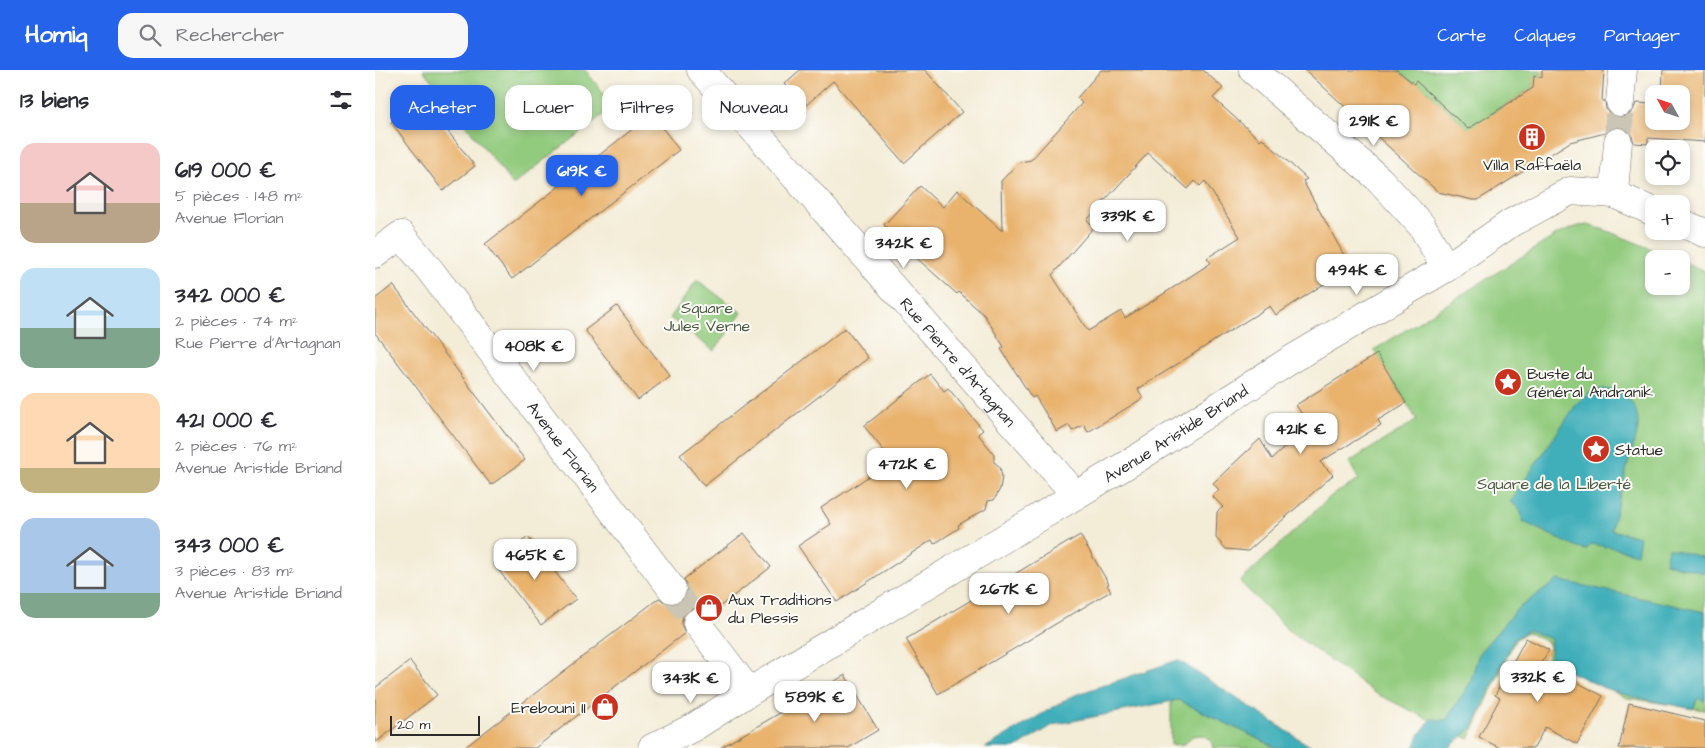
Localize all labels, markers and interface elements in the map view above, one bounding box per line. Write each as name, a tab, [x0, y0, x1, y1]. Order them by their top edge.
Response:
search box	[118, 13, 468, 58]
text: Homiq	[25, 18, 88, 52]
icon: search	[136, 21, 164, 49]
text: Rechercher	[176, 22, 284, 49]
text: Carte	[1437, 23, 1486, 48]
text: Calques	[1514, 23, 1576, 48]
text: Partager	[1604, 23, 1680, 48]
chip: Acheter	[390, 85, 495, 130]
chip: Louer	[505, 85, 592, 130]
chip: Filtres	[602, 85, 692, 130]
chip: Nouveau	[702, 85, 806, 130]
north arrow	[1645, 85, 1690, 130]
map controls	[1645, 85, 1690, 295]
text: 13 biens	[20, 86, 89, 115]
icon: filters	[327, 86, 355, 114]
pin: 291K €	[1333, 104, 1415, 147]
text: 291K €	[1349, 110, 1399, 132]
building icon: Villa Raffaëla	[1517, 122, 1547, 152]
button: locate	[1645, 140, 1690, 185]
pin: 619K €	[541, 154, 623, 197]
place label: Villa Raffaëla	[1483, 154, 1581, 176]
text: 619 000 €	[175, 156, 276, 185]
text: 619K €	[557, 160, 607, 182]
icon: home	[60, 163, 120, 223]
text: 5 pièces · 148 m²	[175, 185, 303, 207]
button: +	[1645, 195, 1690, 240]
pin: 339K €	[1087, 200, 1169, 242]
text: 339K €	[1101, 205, 1155, 227]
text: Avenue Florian	[175, 207, 283, 229]
pin: 342K €	[863, 226, 945, 269]
text: 342K €	[876, 232, 933, 254]
button: −	[1645, 250, 1690, 295]
pin: 494K €	[1316, 254, 1398, 296]
text: 494K €	[1327, 259, 1387, 281]
text: 342 000 €	[175, 281, 285, 310]
icon: home	[60, 288, 120, 348]
street label: Rue Pierre d'Artagnan	[895, 293, 1021, 432]
park label: Square Jules Verne	[664, 297, 751, 337]
text: 2 pièces · 74 m²	[175, 310, 298, 332]
pin: 408K €	[493, 330, 575, 372]
text: Rue Pierre d'Artagnan	[175, 332, 340, 354]
text: 408K €	[504, 335, 564, 357]
place label: Buste du Général Andranik	[1527, 363, 1653, 403]
place icon: Buste du Général Andranik	[1493, 367, 1523, 397]
street label: Avenue Aristide Briand	[1100, 380, 1253, 488]
street label: Avenue Florian	[521, 397, 604, 497]
text: 421 000 €	[175, 406, 277, 435]
pin: 421K €	[1260, 412, 1342, 455]
icon: home	[60, 413, 120, 473]
text: 421K €	[1276, 418, 1326, 440]
place icon: Statue	[1581, 434, 1611, 464]
text: 2 pièces · 76 m²	[175, 435, 297, 457]
place label: Statue	[1615, 439, 1663, 461]
pin: 472K €	[866, 448, 948, 490]
text: 472K €	[878, 453, 936, 475]
text: Avenue Aristide Briand	[175, 457, 342, 479]
park label: Square de la Liberté	[1477, 473, 1631, 495]
text: 343 000 €	[175, 531, 284, 560]
icon: home	[60, 538, 120, 598]
pin: 465K €	[494, 538, 576, 581]
text: 465K €	[504, 544, 566, 566]
text: 3 pièces · 83 m²	[175, 560, 295, 582]
pin: 267K €	[968, 572, 1050, 615]
text: 267K €	[980, 578, 1038, 600]
text: Avenue Aristide Briand	[175, 582, 342, 604]
place label: Aux Traditions du Plessis	[728, 589, 832, 629]
shop icon: Aux Traditions du Plessis	[694, 593, 724, 623]
pin: 332K €	[1497, 660, 1579, 703]
pin: 343K €	[650, 662, 732, 704]
text: 332K €	[1511, 666, 1565, 688]
text: 343K €	[663, 667, 719, 689]
pin: 589K €	[774, 680, 856, 723]
text: 589K €	[785, 686, 845, 708]
shop icon: Erebouni II	[590, 692, 620, 722]
place label: Erebouni II	[511, 697, 586, 719]
scale bar	[390, 713, 480, 736]
text: 20 m	[397, 715, 430, 735]

